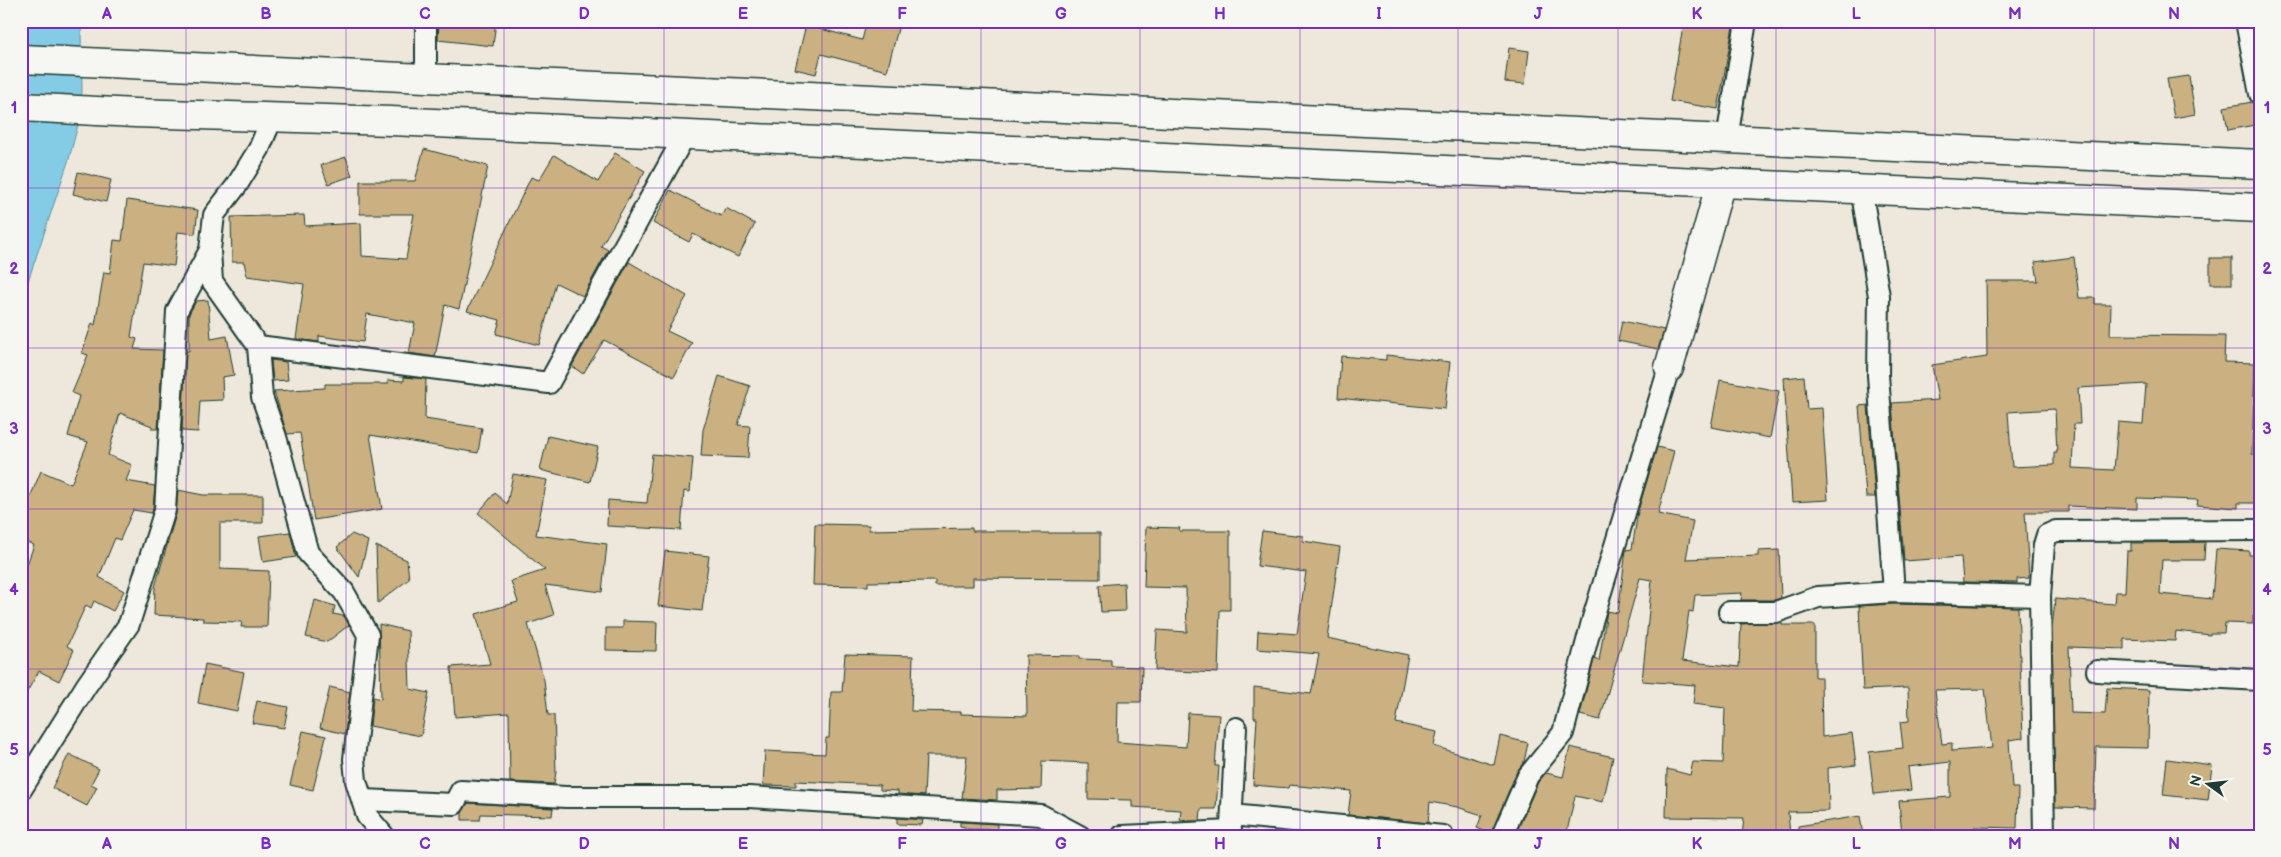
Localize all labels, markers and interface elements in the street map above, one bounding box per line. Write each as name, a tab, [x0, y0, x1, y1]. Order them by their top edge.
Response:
text: A	[101, 5, 112, 24]
text: B	[260, 5, 272, 24]
text: C	[419, 5, 431, 24]
text: D	[578, 5, 590, 24]
text: E	[738, 5, 748, 24]
text: F	[897, 5, 907, 24]
text: G	[1055, 5, 1067, 24]
text: H	[1214, 5, 1226, 24]
text: I	[1376, 5, 1382, 24]
text: J	[1534, 5, 1543, 24]
text: K	[1692, 5, 1703, 24]
text: L	[1851, 5, 1861, 24]
text: M	[2008, 5, 2022, 24]
text: N	[2168, 5, 2180, 24]
text: 1	[11, 99, 17, 118]
text: 1	[2264, 99, 2270, 118]
text: 2	[9, 260, 19, 279]
text: 2	[2262, 260, 2272, 279]
text: 3	[9, 420, 19, 439]
text: 3	[2262, 420, 2272, 439]
text: 4	[9, 581, 19, 600]
text: 4	[2262, 581, 2272, 600]
text: 5	[9, 741, 19, 760]
text: 5	[2262, 741, 2272, 760]
north arrow	[2184, 760, 2234, 810]
text: N	[2186, 773, 2205, 788]
text: A	[101, 835, 112, 854]
text: B	[260, 835, 272, 854]
text: C	[419, 835, 431, 854]
text: D	[578, 835, 590, 854]
text: E	[738, 835, 748, 854]
text: F	[897, 835, 907, 854]
text: G	[1055, 835, 1067, 854]
text: H	[1214, 835, 1226, 854]
text: I	[1376, 835, 1382, 854]
text: J	[1534, 835, 1543, 854]
text: K	[1692, 835, 1703, 854]
text: L	[1851, 835, 1861, 854]
text: M	[2008, 835, 2022, 854]
text: N	[2168, 835, 2180, 854]

